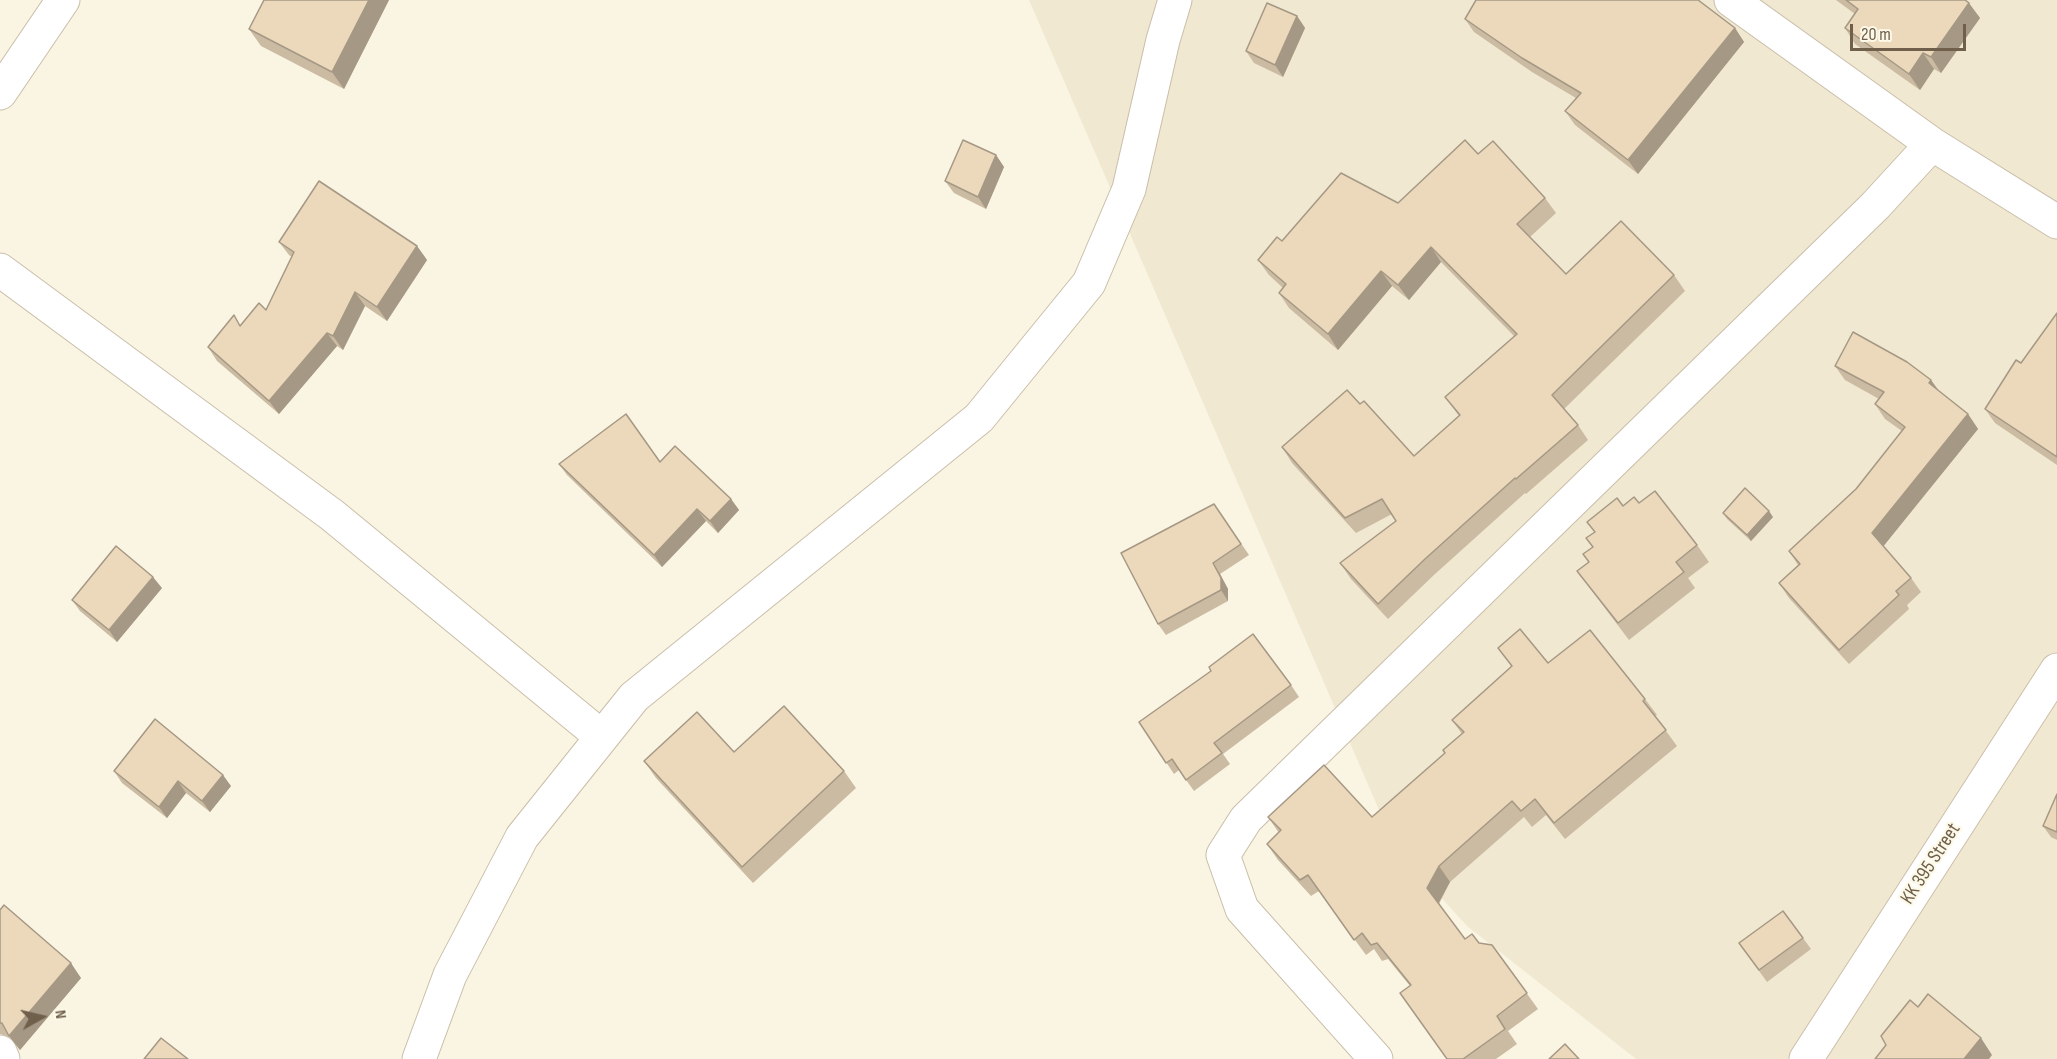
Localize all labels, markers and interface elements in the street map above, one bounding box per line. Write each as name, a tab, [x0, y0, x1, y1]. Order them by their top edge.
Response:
scale bar	[1853, 12, 1968, 50]
text: 20 m	[1861, 24, 1891, 45]
street label: KK 395 Street	[1896, 819, 1966, 909]
north arrow	[12, 987, 72, 1047]
text: N	[50, 1009, 70, 1020]

